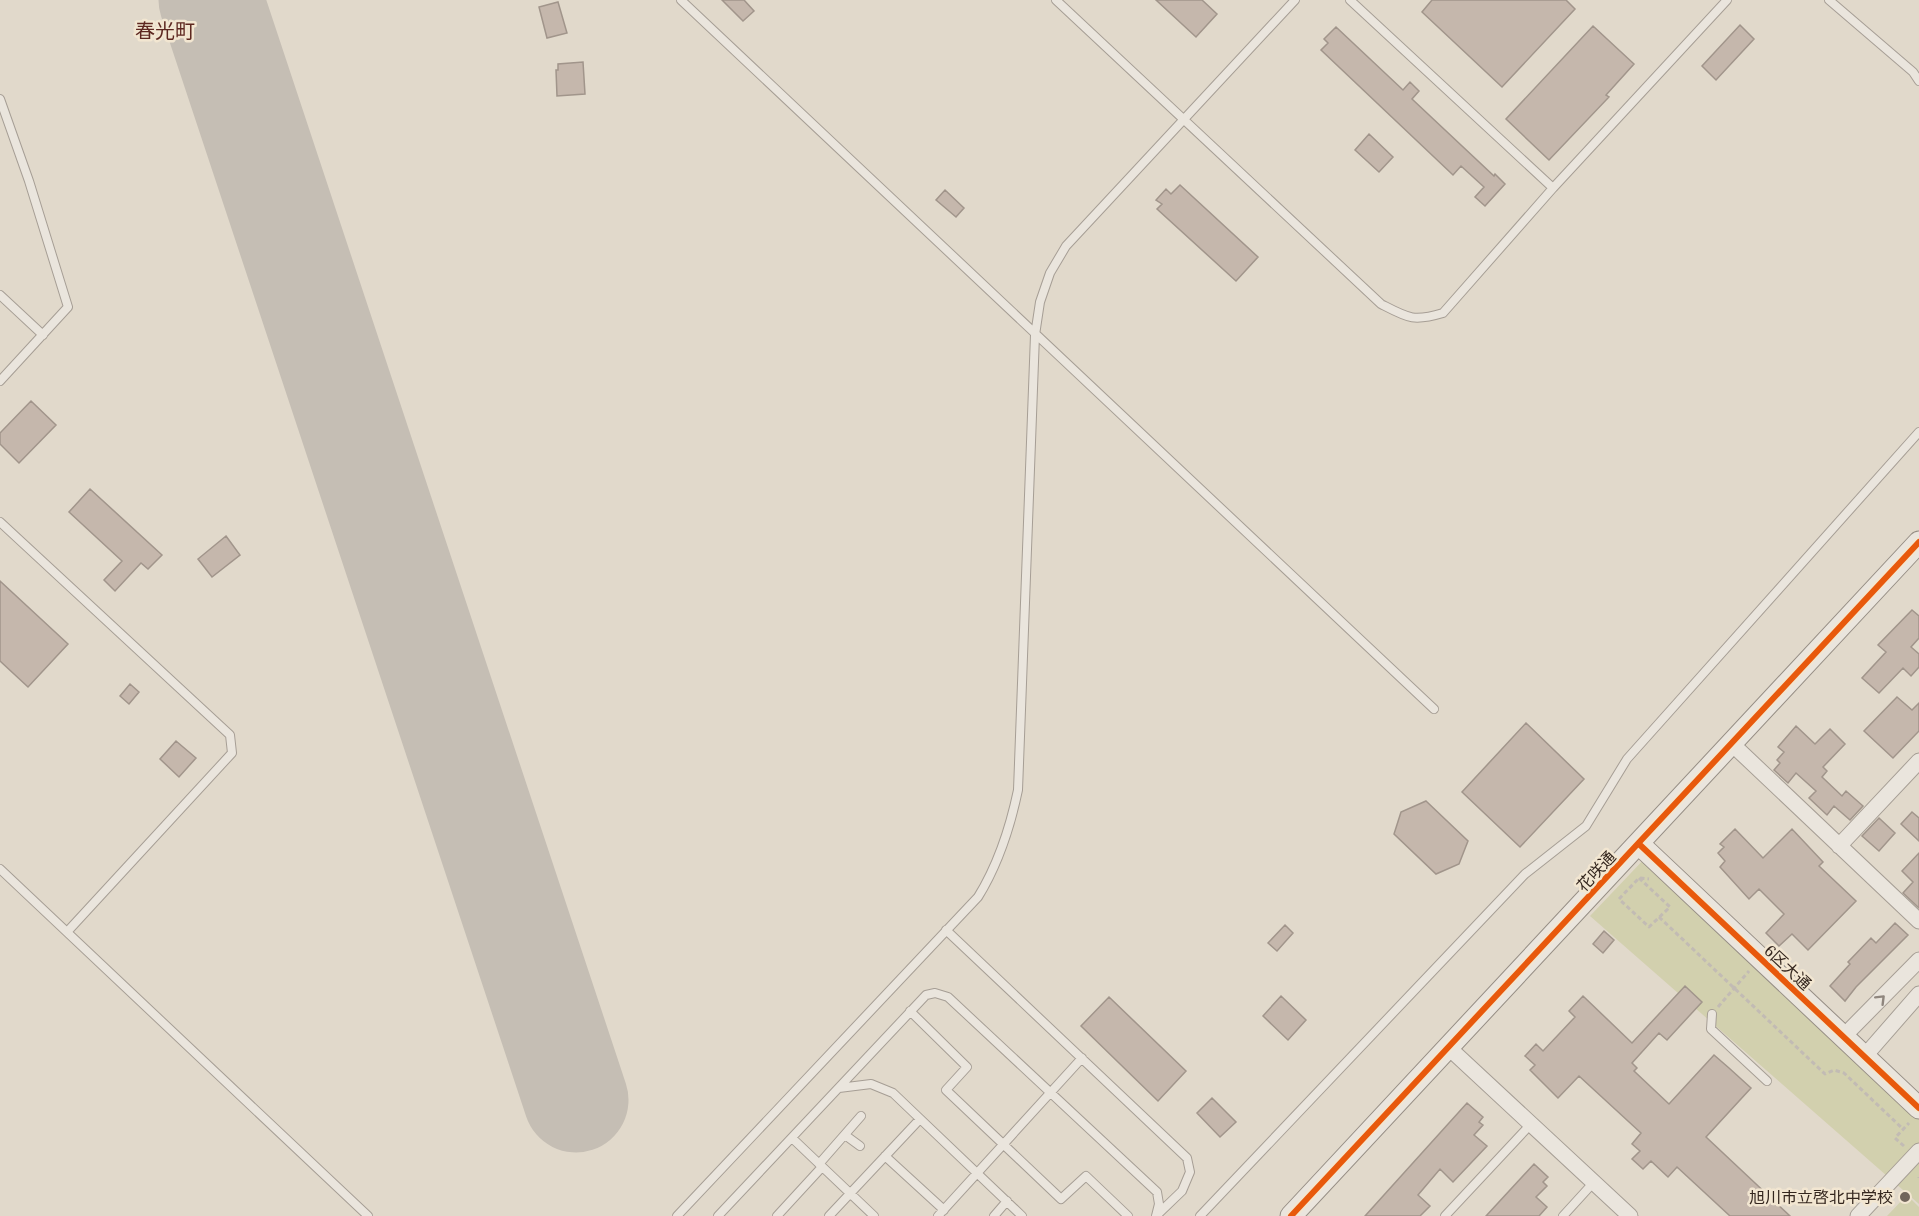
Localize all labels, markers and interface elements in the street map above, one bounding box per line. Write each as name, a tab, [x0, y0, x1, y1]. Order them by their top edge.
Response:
district label: 春光町	[135, 17, 195, 44]
street label: 花咲通	[1572, 846, 1620, 896]
street label: 6区大通	[1760, 940, 1816, 994]
one-way arrow	[1874, 995, 1885, 1006]
place label: 旭川市立啓北中学校	[1749, 1186, 1893, 1208]
marker: 旭川市立啓北中学校	[1898, 1190, 1912, 1204]

